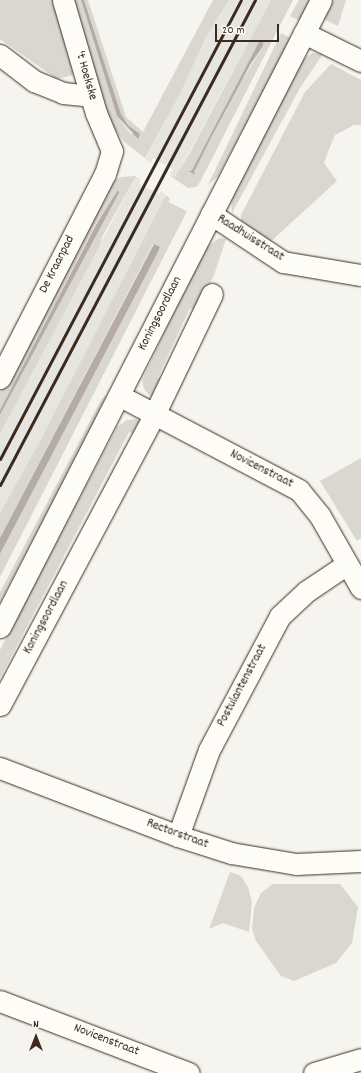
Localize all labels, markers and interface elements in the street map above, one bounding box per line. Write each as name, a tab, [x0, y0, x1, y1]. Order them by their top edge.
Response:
scale bar	[217, 16, 281, 42]
text: 20 m	[222, 22, 245, 39]
street label: 't Hoekske	[71, 50, 99, 102]
street label: Raadhuisstraat	[214, 212, 286, 266]
street label: De Kraanpad	[37, 234, 79, 296]
street label: Koningsoordlaan	[136, 274, 186, 354]
street label: Novicenstraat	[227, 447, 295, 493]
street label: Koningsoordlaan	[21, 579, 73, 657]
street label: Postulantenstraat	[215, 642, 271, 730]
street label: Rectorstraat	[144, 817, 210, 853]
north arrow	[16, 1017, 56, 1057]
text: N	[33, 1017, 39, 1033]
street label: Novicenstraat	[71, 1021, 141, 1061]

